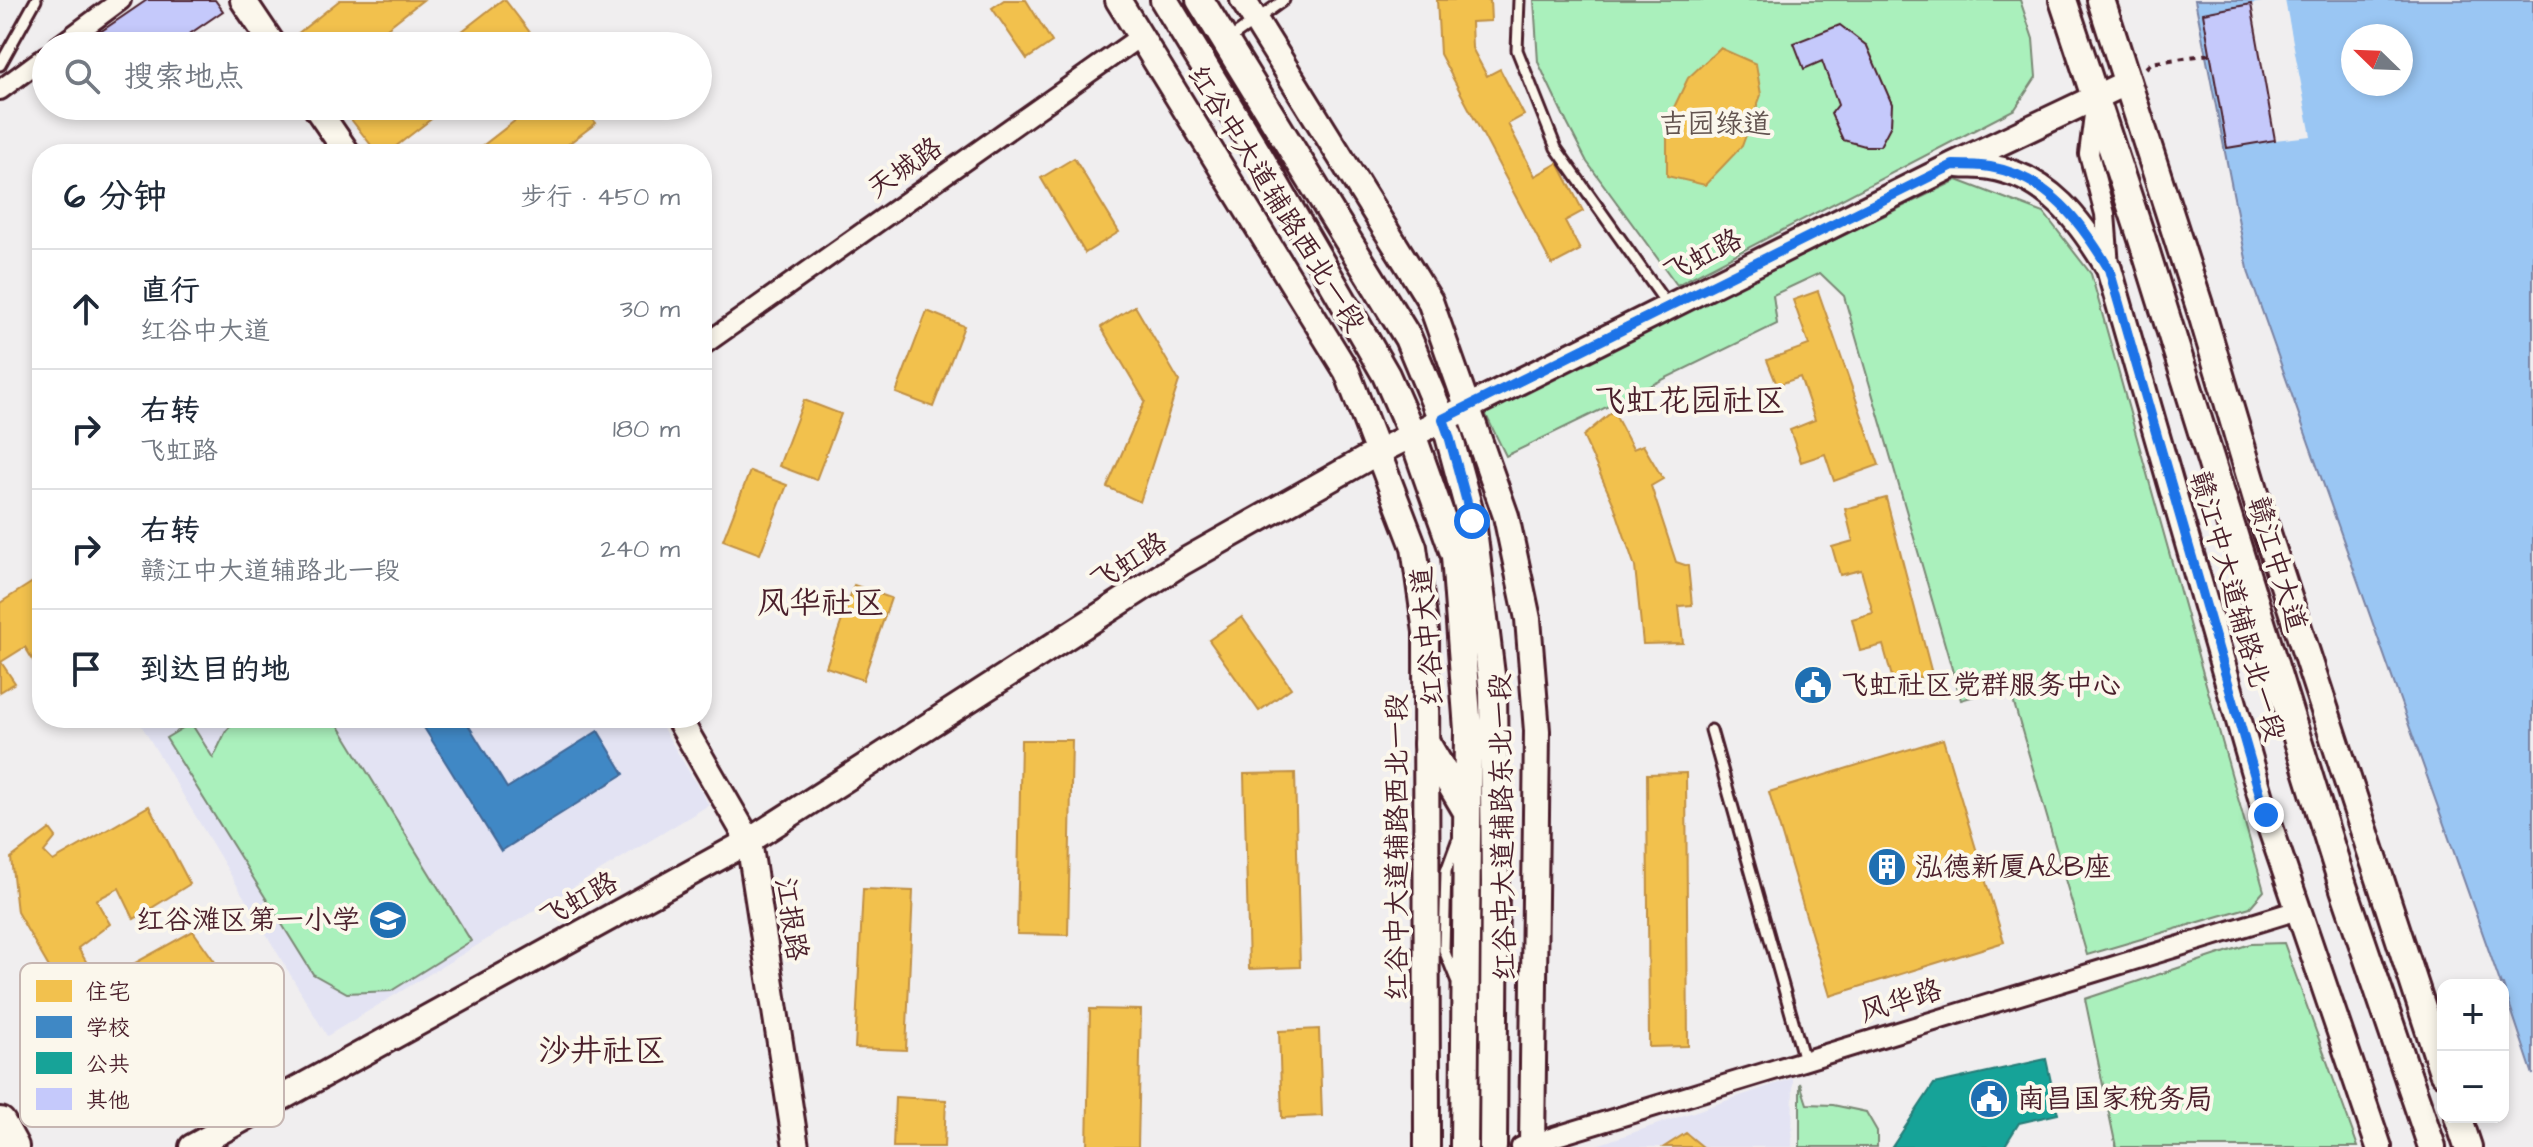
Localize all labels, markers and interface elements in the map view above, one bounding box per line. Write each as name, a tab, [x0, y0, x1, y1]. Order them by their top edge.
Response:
north arrow	[2341, 24, 2413, 96]
search box	[32, 32, 712, 120]
icon: search	[60, 54, 104, 98]
text: 搜索地点	[124, 56, 244, 98]
street label: 红谷中大道辅路西北一段	[1178, 58, 1374, 340]
park label: 吉园绿道	[1659, 105, 1771, 144]
street label: 天城路	[859, 128, 951, 208]
text: 6 分钟	[64, 173, 167, 221]
text: 步行 · 450 m	[520, 179, 680, 215]
street label: 飞虹路	[1657, 220, 1749, 292]
text: 直行	[140, 270, 200, 312]
icon: ahead	[64, 287, 108, 331]
text: 30 m	[620, 291, 680, 327]
text: 红谷中大道	[140, 313, 270, 349]
district label: 飞虹花园社区	[1594, 379, 1786, 424]
text: 右转	[140, 390, 200, 432]
icon: right	[64, 407, 108, 451]
text: 180 m	[613, 411, 680, 447]
text: 飞虹路	[140, 433, 218, 469]
street label: 赣江中大道辅路北一段	[2180, 466, 2294, 746]
street label: 赣江中大道	[2238, 491, 2316, 637]
route start	[1454, 503, 1490, 539]
text: 右转	[140, 510, 200, 552]
street label: 飞虹路	[1083, 523, 1175, 601]
icon: right	[64, 527, 108, 571]
text: 240 m	[600, 531, 680, 567]
text: 赣江中大道辅路北一段	[140, 553, 400, 589]
street label: 红谷中大道	[1402, 565, 1454, 707]
district label: 风华社区	[757, 581, 885, 626]
icon: arrive	[64, 647, 108, 691]
text: 到达目的地	[140, 649, 290, 691]
public building icon: 飞虹社区党群服务中心	[1792, 664, 1834, 706]
place label: 飞虹社区党群服务中心	[1841, 666, 2121, 705]
street label: 红谷中大道辅路东北一段	[1481, 673, 1525, 981]
street label: 红谷中大道辅路西北一段	[1378, 693, 1417, 1001]
route end	[2248, 797, 2284, 833]
building icon: 泓德新厦A&B座	[1866, 846, 1908, 888]
place label: 泓德新厦A&B座	[1915, 848, 2112, 887]
street label: 飞虹路	[533, 863, 625, 937]
street label: 江报路	[765, 874, 817, 964]
school or university icon: 红谷滩区第一小学	[367, 899, 409, 941]
place label: 红谷滩区第一小学	[136, 901, 360, 940]
legend	[20, 963, 284, 1127]
street label: 风华路	[1855, 970, 1947, 1032]
text: 住宅	[86, 977, 130, 1008]
map controls	[2437, 979, 2509, 1123]
button: +	[2437, 979, 2509, 1051]
text: 学校	[86, 1013, 130, 1044]
district label: 沙井社区	[538, 1029, 666, 1074]
text: 公共	[86, 1049, 130, 1080]
button: −	[2437, 1051, 2509, 1123]
public building icon: 南昌国家税务局	[1968, 1078, 2010, 1120]
place label: 南昌国家税务局	[2017, 1080, 2213, 1119]
text: 其他	[86, 1085, 130, 1116]

